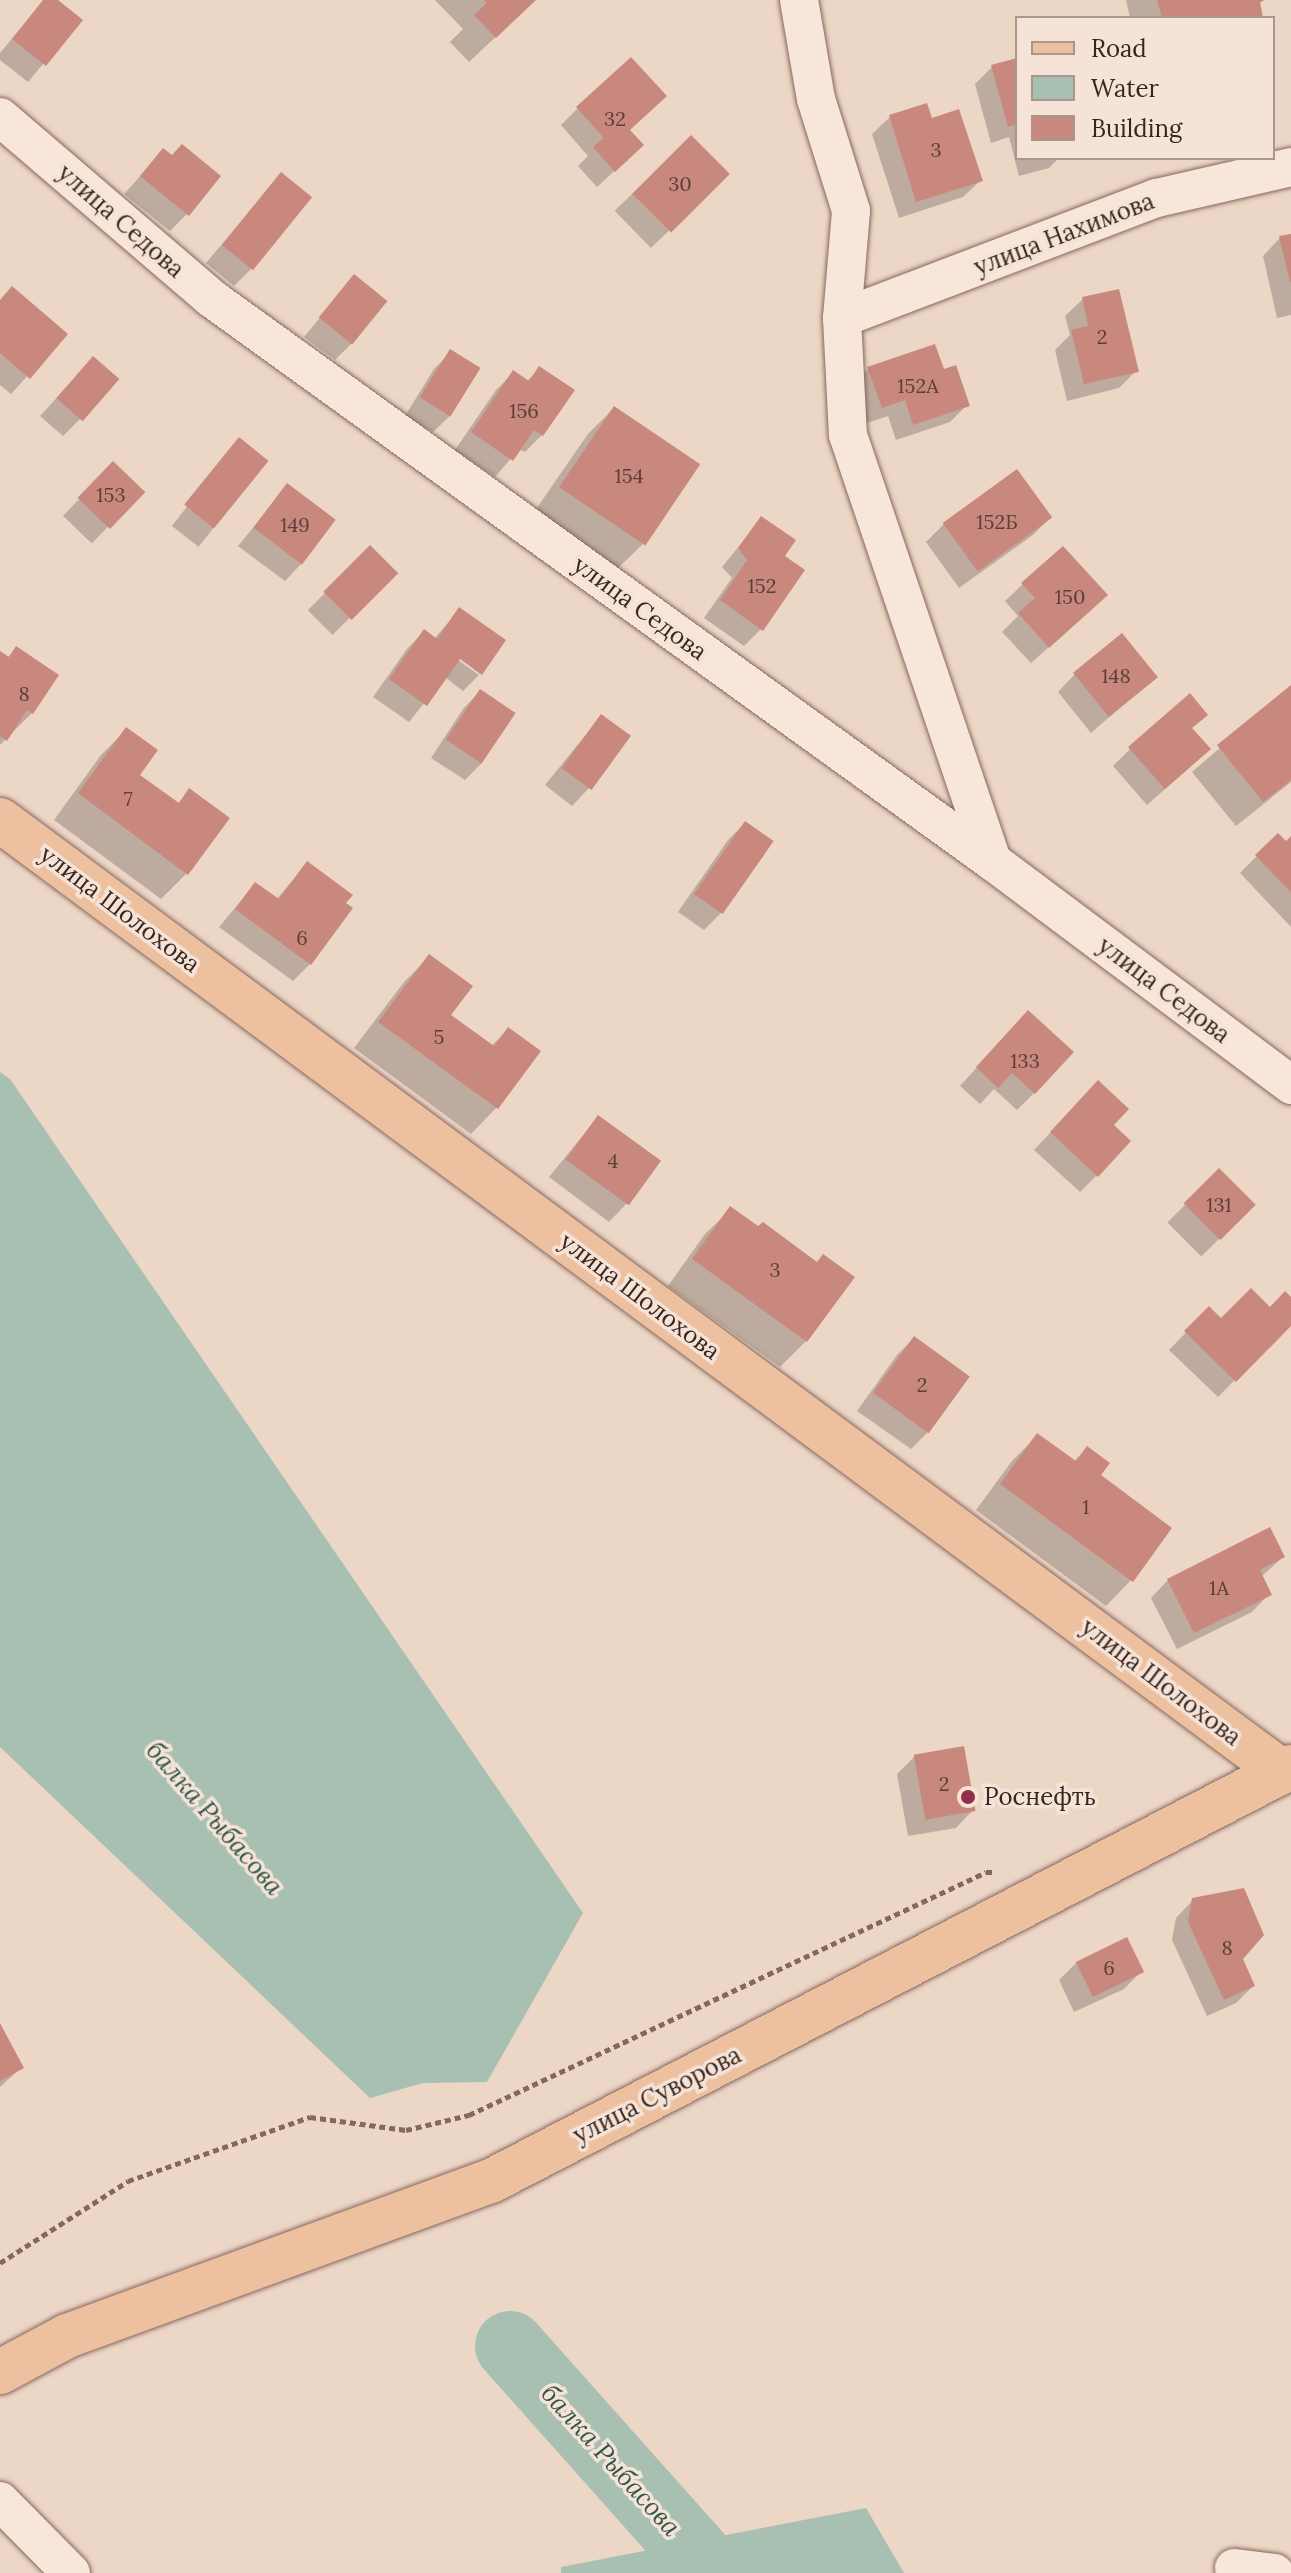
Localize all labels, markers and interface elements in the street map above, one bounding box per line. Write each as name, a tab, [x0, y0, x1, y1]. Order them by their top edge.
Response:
legend	[1015, 16, 1275, 160]
text: Road	[1091, 33, 1147, 64]
text: Water	[1091, 73, 1159, 104]
house number: 32	[604, 106, 626, 130]
text: Building	[1091, 113, 1182, 144]
house number: 3	[930, 137, 942, 161]
street label: улица Седова	[52, 158, 190, 284]
house number: 30	[668, 171, 692, 195]
street label: улица Нахимова	[970, 186, 1158, 282]
house number: 2	[1097, 324, 1107, 348]
house number: 152А	[897, 373, 939, 397]
house number: 156	[509, 398, 539, 422]
house number: 154	[614, 463, 644, 487]
house number: 153	[96, 482, 126, 506]
house number: 152Б	[976, 509, 1018, 533]
house number: 149	[280, 512, 310, 536]
street label: улица Седова	[568, 550, 712, 666]
house number: 152	[748, 573, 776, 597]
house number: 150	[1055, 584, 1085, 608]
house number: 148	[1101, 663, 1131, 687]
house number: 8	[18, 681, 30, 705]
house number: 7	[123, 786, 133, 810]
street label: улица Шолохова	[34, 839, 206, 979]
house number: 6	[296, 925, 308, 949]
street label: улица Седова	[1092, 931, 1236, 1049]
house number: 5	[434, 1024, 444, 1048]
house number: 133	[1010, 1048, 1040, 1072]
house number: 4	[608, 1148, 618, 1172]
house number: 131	[1206, 1192, 1232, 1216]
street label: улица Шолохова	[554, 1226, 726, 1366]
house number: 3	[769, 1257, 781, 1281]
house number: 2	[917, 1372, 927, 1396]
house number: 1	[1082, 1494, 1090, 1518]
house number: 1А	[1209, 1575, 1229, 1599]
street label: улица Шолохова	[1075, 1612, 1247, 1752]
water label: балка Рыбасова	[140, 1735, 290, 1901]
house number: 2	[939, 1771, 949, 1795]
place label: Роснефть	[984, 1783, 1096, 1811]
marker: Роснефть	[959, 1788, 977, 1806]
house number: 8	[1221, 1935, 1233, 1959]
house number: 6	[1103, 1955, 1115, 1979]
street label: улица Суворова	[568, 2040, 746, 2150]
water label: балка Рыбасова	[535, 2378, 687, 2542]

